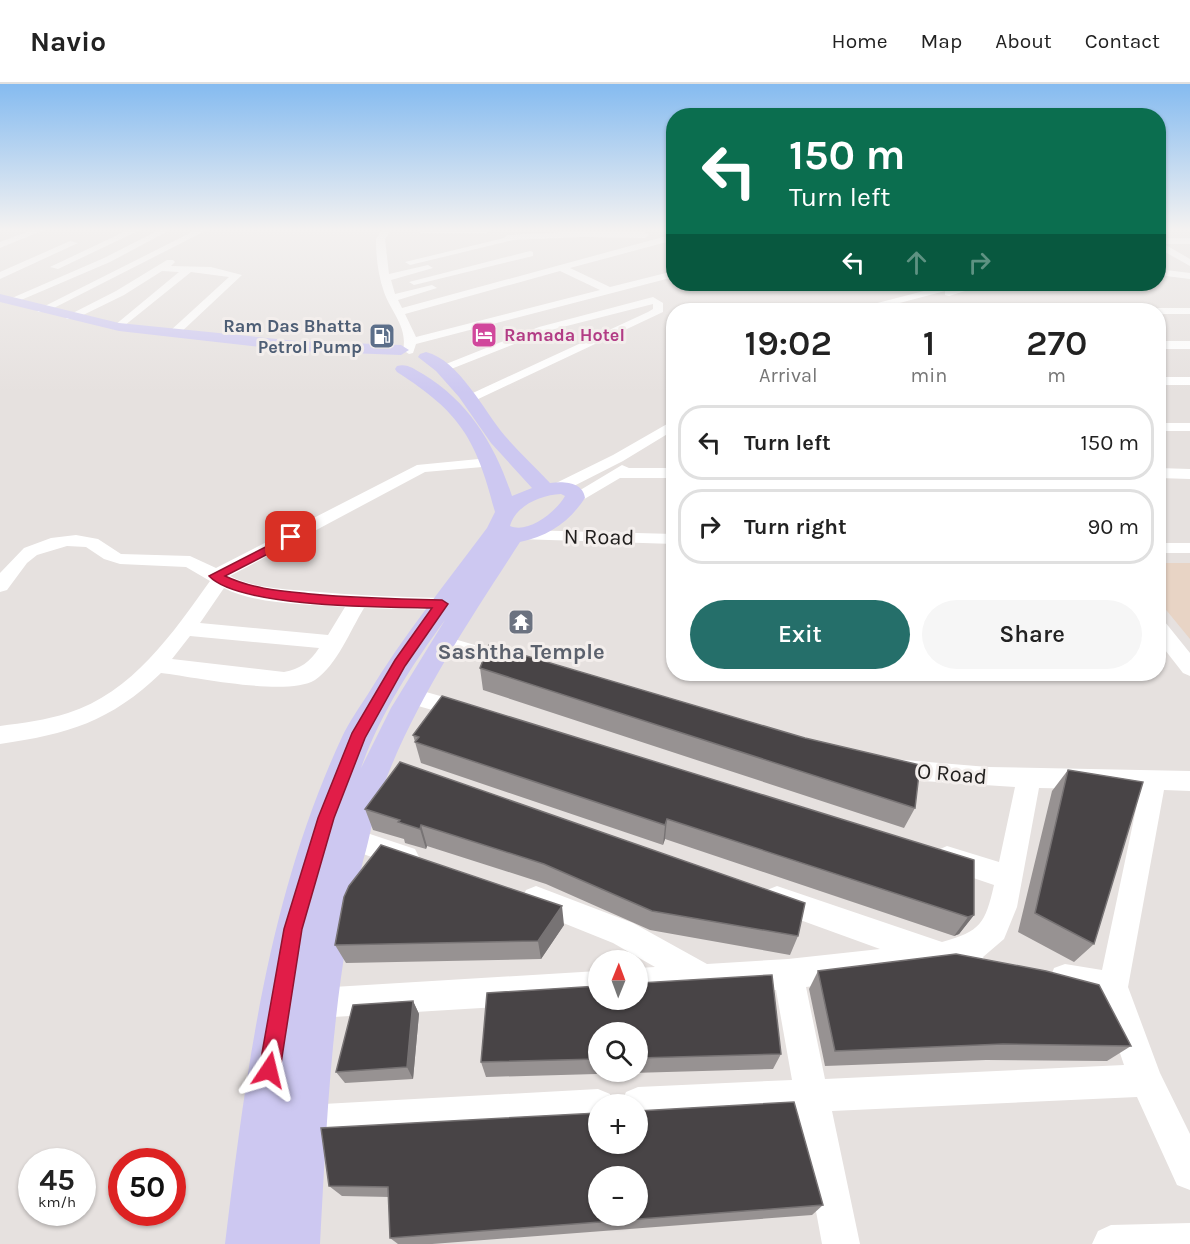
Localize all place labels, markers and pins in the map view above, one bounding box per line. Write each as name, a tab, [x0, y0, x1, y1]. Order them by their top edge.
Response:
place label: Ram Das Bhatta Petrol Pump	[223, 315, 362, 358]
hotel icon: Ramada Hotel	[469, 320, 499, 350]
fuel station icon: Ram Das Bhatta Petrol Pump	[367, 321, 397, 351]
place label: Ramada Hotel	[504, 324, 625, 346]
pin	[265, 511, 316, 562]
temple icon: Sashtha Temple	[506, 607, 536, 637]
place label: Sashtha Temple	[437, 639, 605, 665]

